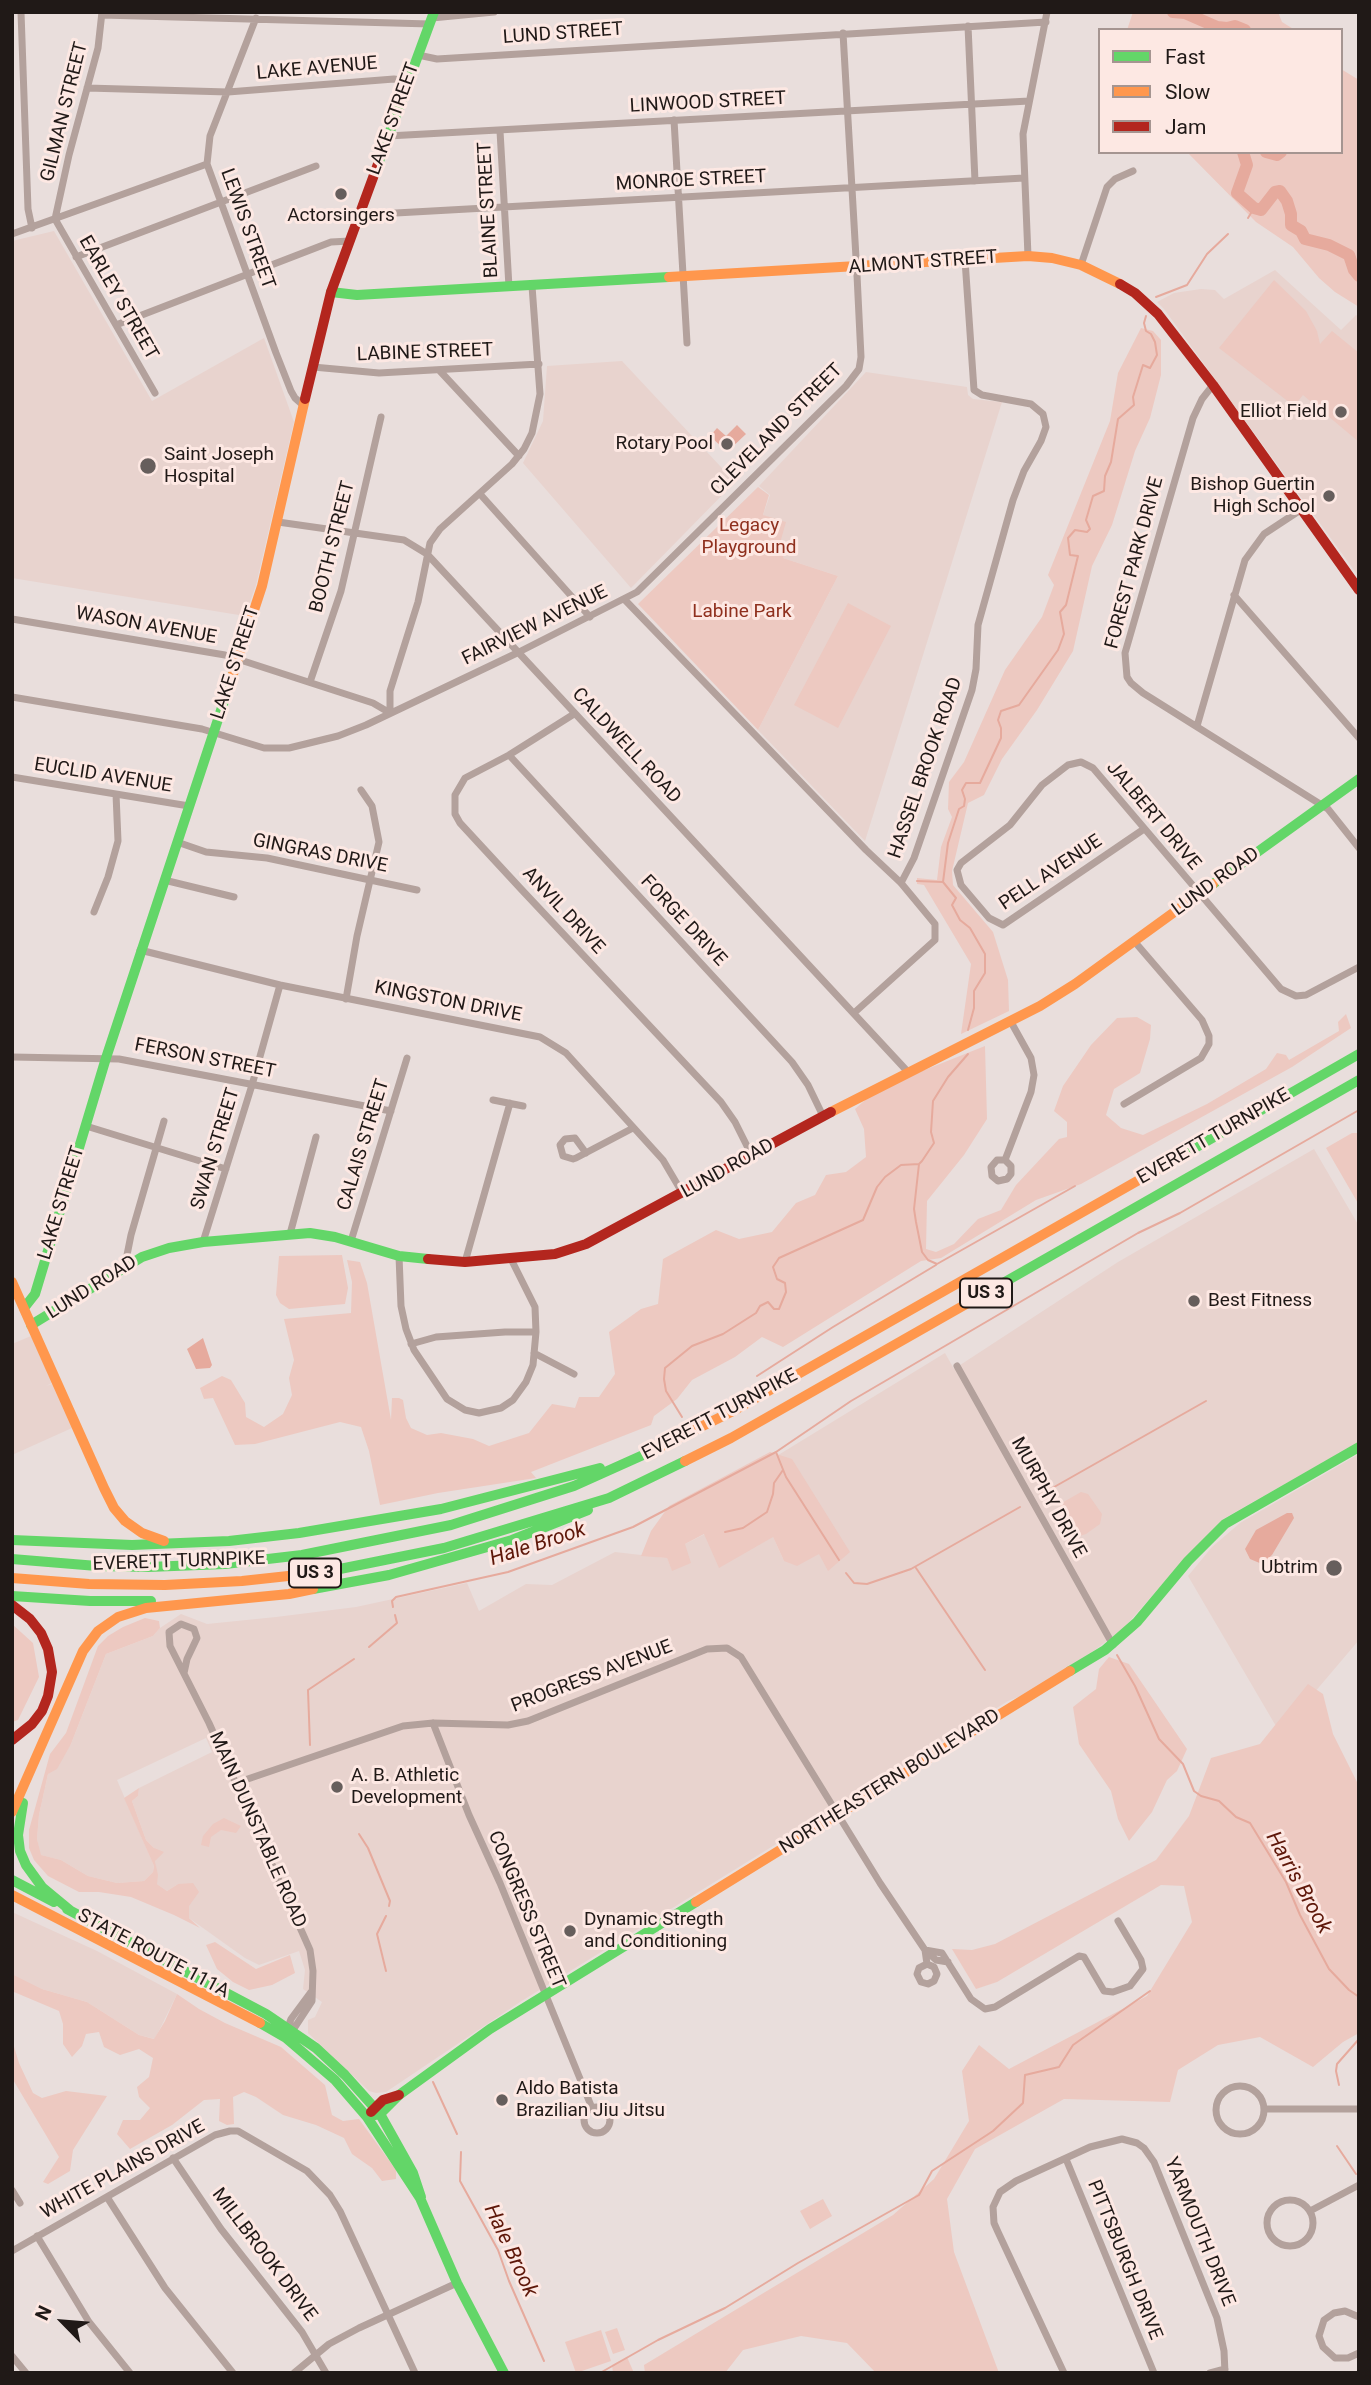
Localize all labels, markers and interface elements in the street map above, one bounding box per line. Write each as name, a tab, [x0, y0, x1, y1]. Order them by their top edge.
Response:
street label: LUND STREET	[502, 18, 624, 50]
legend	[1098, 28, 1343, 154]
street label: GILMAN STREET	[37, 40, 93, 184]
text: Fast	[1165, 45, 1205, 69]
street label: LAKE AVENUE	[256, 52, 378, 86]
street label: LAKE STREET	[363, 60, 425, 178]
text: Slow	[1165, 80, 1210, 104]
street label: LINWOOD STREET	[629, 88, 787, 118]
text: Jam	[1165, 115, 1206, 139]
street label: BLAINE STREET	[474, 141, 504, 279]
street label: LEWIS STREET	[215, 166, 279, 292]
street label: MONROE STREET	[615, 166, 767, 196]
marker: Actorsingers	[333, 186, 349, 202]
place label: Actorsingers	[287, 205, 395, 227]
street label: EARLEY STREET	[73, 232, 163, 364]
street label: ALMONT STREET	[848, 246, 998, 280]
street label: LABINE STREET	[356, 339, 494, 367]
street label: CLEVELAND STREET	[706, 359, 848, 501]
place label: Elliot Field	[1240, 401, 1327, 423]
marker: Elliot Field	[1333, 404, 1349, 420]
place label: Rotary Pool	[615, 433, 713, 455]
marker: Rotary Pool	[719, 436, 735, 452]
place label: Saint Joseph Hospital	[164, 444, 274, 488]
marker: Saint Joseph Hospital	[138, 456, 158, 476]
place label: Bishop Guertin High School	[1190, 474, 1315, 518]
street label: FOREST PARK DRIVE	[1101, 475, 1169, 651]
street label: BOOTH STREET	[306, 479, 360, 615]
marker: Bishop Guertin High School	[1321, 488, 1337, 504]
park label: Legacy Playground	[701, 515, 797, 559]
street label: FAIRVIEW AVENUE	[459, 581, 611, 671]
park label: Labine Park	[692, 601, 792, 623]
street label: WASON AVENUE	[74, 602, 218, 650]
street label: LAKE STREET	[207, 604, 265, 722]
street label: HASSEL BROOK ROAD	[884, 674, 968, 862]
street label: CALDWELL ROAD	[567, 683, 685, 809]
street label: EUCLID AVENUE	[32, 754, 174, 798]
street label: JALBERT DRIVE	[1101, 757, 1205, 875]
street label: GINGRAS DRIVE	[251, 830, 389, 878]
street label: PELL AVENUE	[995, 830, 1107, 916]
street label: LUND ROAD	[1168, 843, 1264, 921]
street label: ANVIL DRIVE	[517, 863, 609, 959]
street label: FORGE DRIVE	[635, 871, 731, 971]
street label: KINGSTON DRIVE	[372, 977, 524, 1027]
street label: FERSON STREET	[133, 1034, 277, 1084]
street label: CALAIS STREET	[333, 1077, 395, 1213]
street label: EVERETT TURNPIKE	[1134, 1084, 1294, 1190]
street label: SWAN STREET	[187, 1085, 245, 1213]
street label: LUND ROAD	[678, 1134, 778, 1204]
street label: LAKE STREET	[34, 1143, 90, 1263]
street label: LUND ROAD	[43, 1251, 141, 1325]
road number: US 3	[960, 1278, 1012, 1308]
place label: Best Fitness	[1208, 1290, 1312, 1312]
marker: Best Fitness	[1186, 1293, 1202, 1309]
street label: EVERETT TURNPIKE	[638, 1364, 802, 1466]
street label: MURPHY DRIVE	[1005, 1434, 1091, 1562]
water label: Hale Brook	[487, 1518, 589, 1572]
street label: EVERETT TURNPIKE	[92, 1548, 266, 1576]
place label: Ubtrim	[1261, 1557, 1318, 1579]
road number: US 3	[289, 1558, 341, 1588]
marker: Ubtrim	[1324, 1558, 1344, 1578]
street label: PROGRESS AVENUE	[508, 1636, 676, 1718]
street label: NORTHEASTERN BOULEVARD	[776, 1705, 1004, 1859]
street label: MAIN DUNSTABLE ROAD	[203, 1728, 311, 1932]
place label: A. B. Athletic Development	[351, 1765, 462, 1809]
marker: A. B. Athletic Development	[329, 1779, 345, 1795]
water label: Harris Brook	[1260, 1827, 1336, 1939]
street label: CONGRESS STREET	[482, 1828, 570, 1992]
street label: STATE ROUTE 111A	[73, 1904, 233, 2004]
place label: Dynamic Stregth and Conditioning	[584, 1909, 727, 1953]
marker: Dynamic Stregth and Conditioning	[562, 1923, 578, 1939]
place label: Aldo Batista Brazilian Jiu Jitsu	[516, 2078, 665, 2122]
marker: Aldo Batista Brazilian Jiu Jitsu	[494, 2092, 510, 2108]
street label: WHITE PLAINS DRIVE	[37, 2115, 209, 2225]
street label: YARMOUTH DRIVE	[1159, 2154, 1239, 2310]
street label: PITTSBURGH DRIVE	[1082, 2177, 1166, 2343]
street label: MILLBROOK DRIVE	[207, 2184, 321, 2326]
water label: Hale Brook	[478, 2201, 542, 2301]
north arrow	[28, 2287, 98, 2357]
text: N	[30, 2302, 57, 2324]

